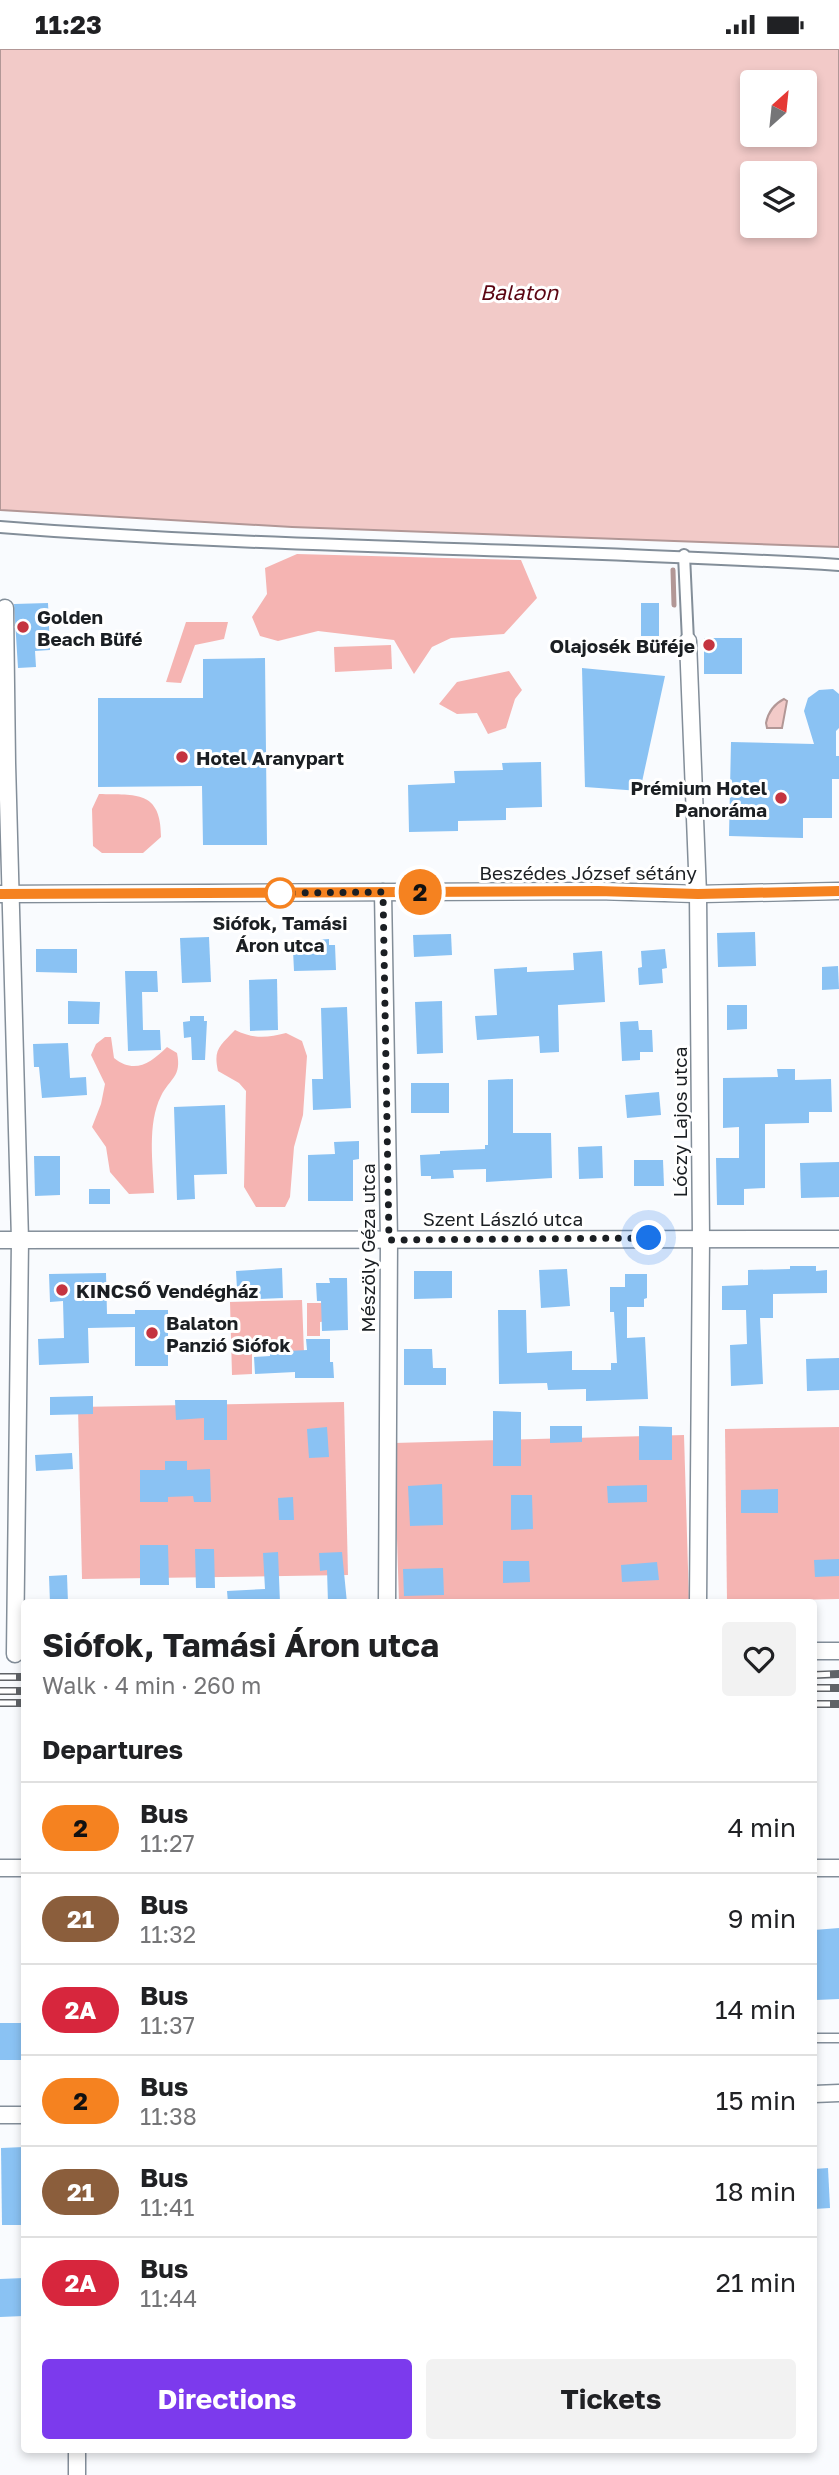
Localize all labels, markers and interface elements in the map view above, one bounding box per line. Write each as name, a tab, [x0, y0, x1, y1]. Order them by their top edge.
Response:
text: 11:23	[35, 9, 102, 40]
north arrow	[740, 70, 817, 147]
map controls	[740, 70, 817, 238]
button: layers	[740, 161, 817, 238]
water label: Balaton	[480, 279, 559, 305]
place label: Golden Beach Büfé	[37, 605, 143, 650]
marker: Golden Beach Büfé	[15, 619, 31, 635]
place label: Olajosék Büféje	[550, 634, 695, 657]
marker: Olajosék Büféje	[701, 637, 717, 653]
place label: Hotel Aranypart	[196, 746, 344, 769]
marker: Hotel Aranypart	[174, 749, 190, 765]
place label: Prémium Hotel Panoráma	[631, 776, 767, 821]
marker: Prémium Hotel Panoráma	[773, 790, 789, 806]
street label: Beszédes József sétány	[479, 861, 697, 884]
line badge: 2	[397, 869, 443, 915]
text: 2	[413, 877, 427, 906]
marker: Siófok, Tamási Áron utca	[265, 878, 295, 908]
place label: Siófok, Tamási Áron utca	[213, 911, 347, 956]
street label: Lóczy Lajos utca	[668, 1047, 691, 1197]
street label: Mészöly Géza utca	[356, 1163, 379, 1333]
street label: Szent László utca	[423, 1207, 583, 1230]
your location	[631, 1220, 666, 1255]
place label: KINCSŐ Vendégház	[76, 1279, 258, 1302]
marker: KINCSŐ Vendégház	[54, 1282, 70, 1298]
place label: Balaton Panzió Siófok	[166, 1311, 291, 1356]
marker: Balaton Panzió Siófok	[144, 1325, 160, 1341]
button: heart	[722, 1622, 796, 1696]
text: Siófok, Tamási Áron utca	[42, 1625, 439, 1664]
text: Walk · 4 min · 260 m	[42, 1671, 261, 1699]
text: Departures	[42, 1734, 183, 1765]
text: Bus	[140, 1798, 188, 1829]
text: 4 min	[728, 1812, 796, 1843]
text: 2	[73, 1813, 88, 1842]
text: 11:27	[140, 1829, 195, 1857]
text: Bus	[140, 1889, 188, 1920]
text: 9 min	[728, 1903, 796, 1934]
text: 21	[67, 1904, 94, 1933]
text: 11:32	[140, 1920, 196, 1948]
text: Bus	[140, 1980, 188, 2011]
text: 14 min	[715, 1994, 796, 2025]
text: 2A	[65, 1995, 96, 2024]
text: 11:37	[140, 2011, 195, 2039]
text: Bus	[140, 2071, 188, 2102]
text: 15 min	[716, 2085, 796, 2116]
text: 2	[73, 2086, 88, 2115]
text: 11:38	[140, 2102, 197, 2130]
text: Bus	[140, 2162, 188, 2193]
text: 18 min	[715, 2176, 796, 2207]
text: 21	[67, 2177, 94, 2206]
text: 11:41	[140, 2193, 194, 2221]
text: Bus	[140, 2253, 188, 2284]
text: 21 min	[716, 2267, 796, 2298]
text: 2A	[65, 2268, 96, 2297]
text: 11:44	[140, 2284, 197, 2312]
button: Directions	[42, 2359, 412, 2439]
button: Tickets	[426, 2359, 796, 2439]

